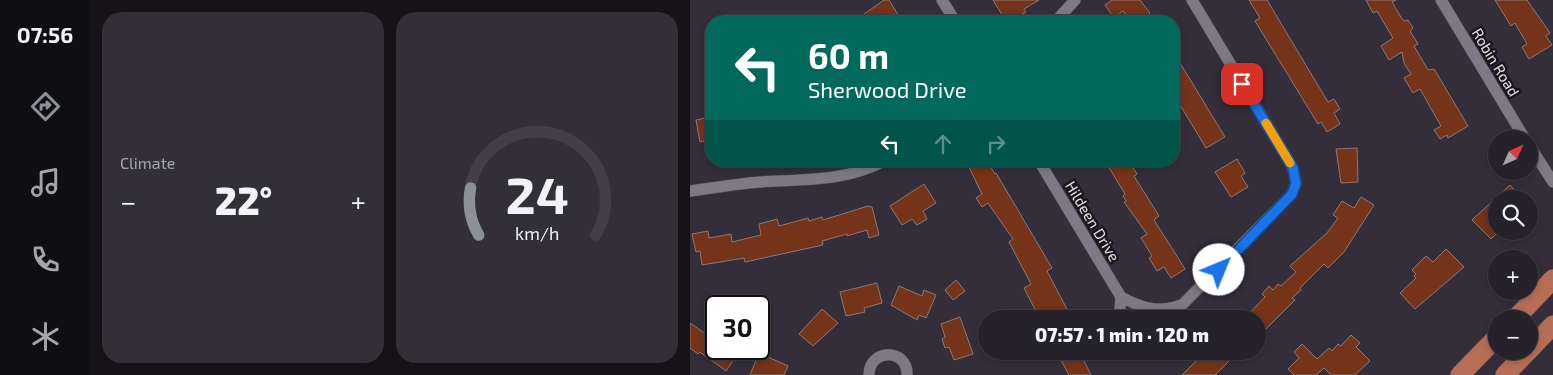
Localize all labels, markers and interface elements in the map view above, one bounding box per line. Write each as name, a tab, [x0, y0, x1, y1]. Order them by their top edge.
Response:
text: 07:56	[17, 21, 73, 47]
street label: Robin Road	[1469, 25, 1523, 99]
text: 60 m	[808, 34, 889, 76]
icon: left	[725, 35, 790, 100]
pin	[1221, 63, 1263, 105]
icon: arrive	[1228, 70, 1256, 98]
text: Sherwood Drive	[808, 76, 967, 102]
icon: directions	[28, 89, 63, 124]
icon: left	[876, 130, 904, 158]
icon: ahead	[929, 130, 957, 158]
icon: right	[982, 130, 1010, 158]
north arrow	[1488, 130, 1538, 180]
map controls	[1488, 130, 1538, 360]
text: Climate	[120, 153, 175, 172]
text: 24	[505, 162, 569, 224]
icon: music	[28, 165, 63, 200]
text: 22°	[215, 177, 272, 223]
street label: Hildeen Drive	[1062, 178, 1124, 264]
text: −	[120, 184, 136, 218]
text: +	[351, 184, 366, 218]
button: search	[1488, 190, 1538, 240]
text: km/h	[515, 222, 559, 244]
icon: phone	[28, 242, 63, 277]
position arrow	[1192, 243, 1244, 295]
button: +	[1488, 250, 1538, 300]
speed limit sign: 30	[705, 295, 770, 360]
button: −	[1488, 310, 1538, 360]
icon: climate	[28, 319, 63, 354]
text: 07:57 · 1 min · 120 m	[1035, 323, 1209, 346]

